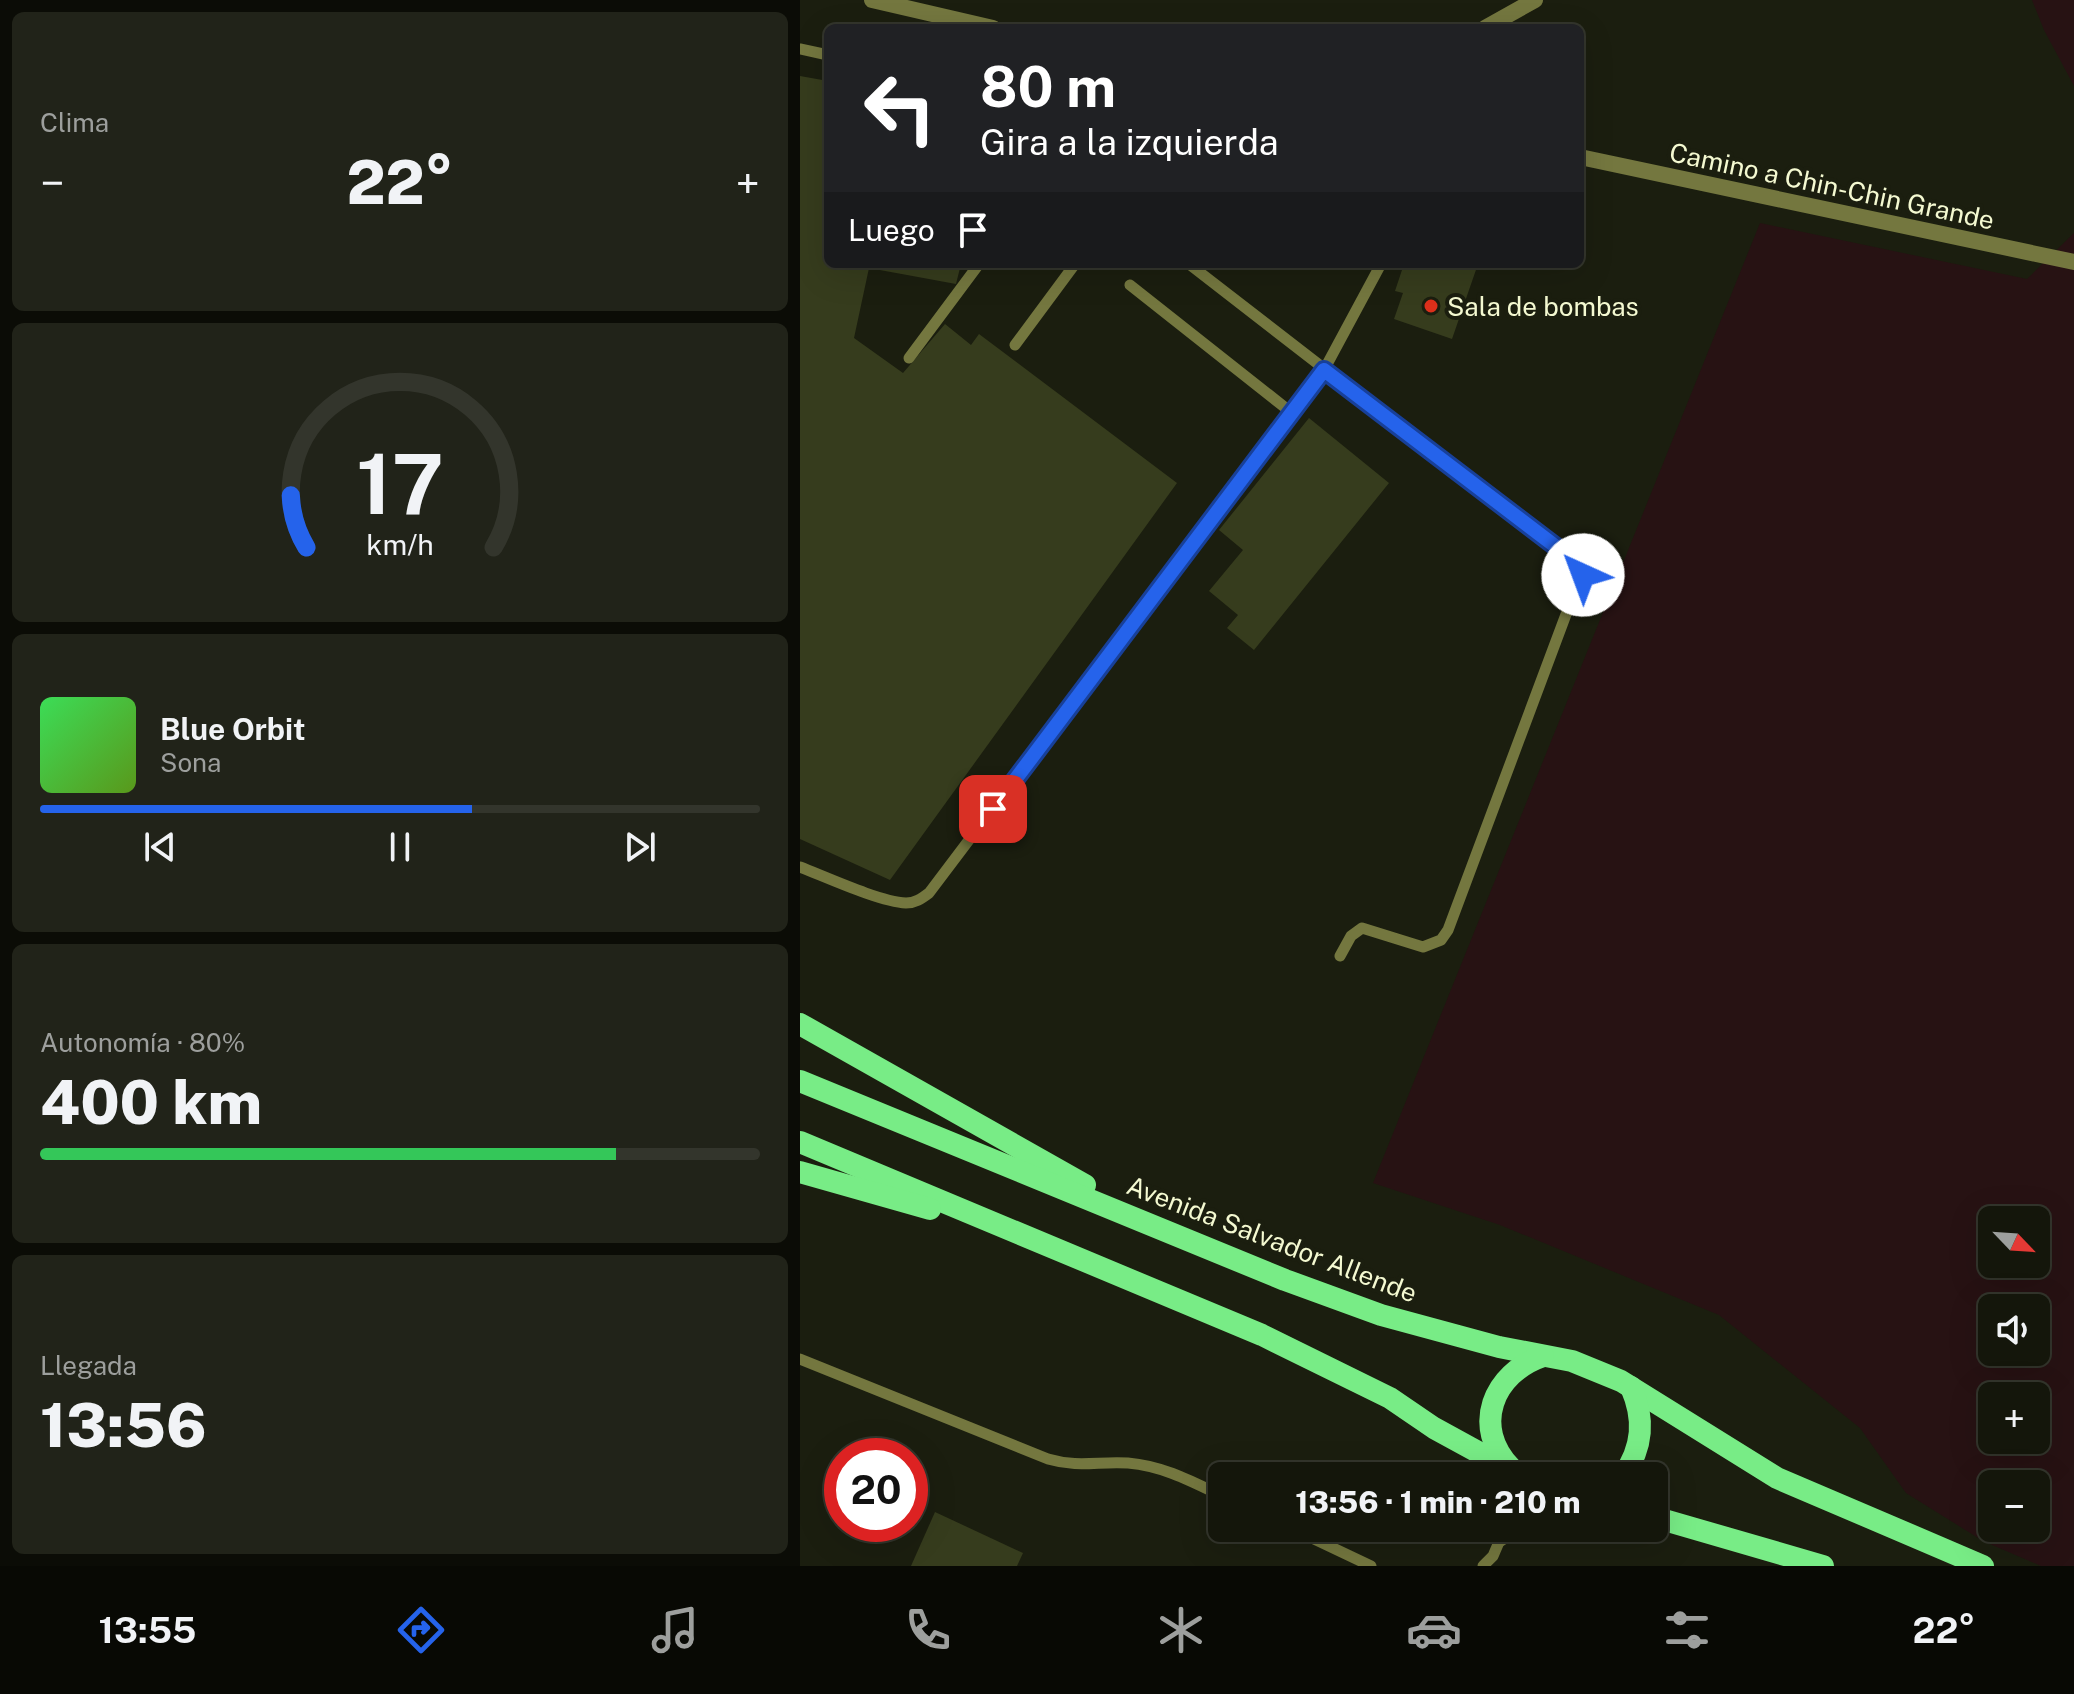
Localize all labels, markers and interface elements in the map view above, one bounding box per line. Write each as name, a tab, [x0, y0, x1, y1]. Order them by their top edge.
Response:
text: 80 m	[980, 54, 1116, 120]
icon: left	[848, 56, 952, 160]
text: Clima	[40, 107, 109, 138]
text: Gira a la izquierda	[980, 121, 1279, 163]
street label: Camino a Chin-Chin Grande	[1667, 136, 1997, 236]
text: 22°	[346, 147, 454, 218]
text: −	[40, 157, 64, 209]
text: +	[736, 157, 760, 209]
icon: arrive	[951, 208, 995, 252]
text: Luego	[848, 212, 935, 248]
place label: Sala de bombas	[1447, 291, 1639, 322]
marker: Sala de bombas	[1422, 297, 1440, 315]
text: 17	[356, 435, 444, 533]
text: km/h	[366, 528, 434, 561]
position arrow	[1541, 533, 1625, 617]
text: Blue Orbit	[160, 711, 306, 747]
text: Sona	[160, 747, 221, 778]
pin	[959, 775, 1027, 843]
icon: arrive	[971, 787, 1015, 831]
icon: previous	[138, 825, 182, 869]
icon: pause	[378, 825, 422, 869]
icon: next	[618, 825, 662, 869]
text: Autonomía · 80%	[40, 1027, 245, 1058]
text: 400 km	[40, 1067, 262, 1138]
street label: Avenida Salvador Allende	[1123, 1169, 1421, 1309]
north arrow	[1978, 1206, 2050, 1278]
map controls	[1978, 1206, 2050, 1542]
button: sound	[1978, 1294, 2050, 1366]
text: Llegada	[40, 1350, 137, 1381]
button: +	[1978, 1382, 2050, 1454]
text: 13:56	[40, 1390, 207, 1461]
speed limit sign: 20	[824, 1438, 928, 1542]
button: −	[1978, 1470, 2050, 1542]
text: 13:56 · 1 min · 210 m	[1295, 1484, 1581, 1520]
icon: directions	[393, 1602, 449, 1658]
icon: music	[647, 1602, 703, 1658]
icon: phone	[900, 1602, 956, 1658]
icon: climate	[1153, 1602, 1209, 1658]
icon: car	[1406, 1602, 1462, 1658]
icon: filters	[1659, 1602, 1715, 1658]
text: 13:55	[99, 1609, 196, 1651]
text: 22°	[1913, 1609, 1975, 1651]

